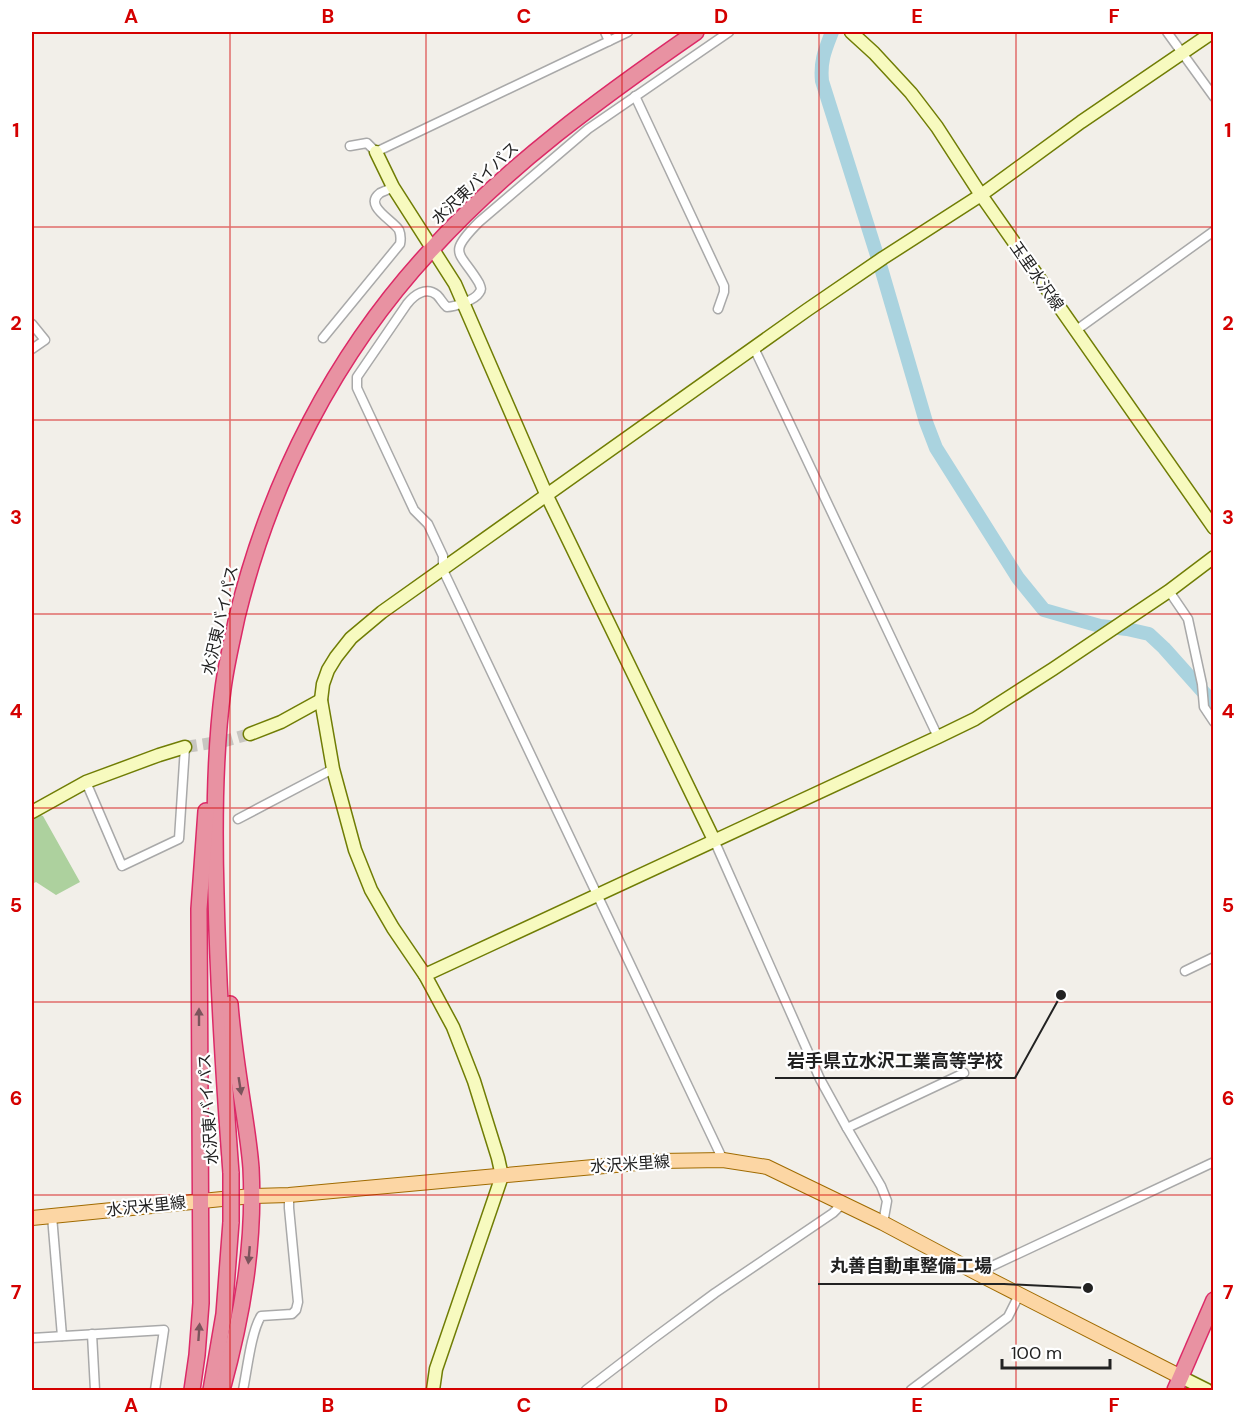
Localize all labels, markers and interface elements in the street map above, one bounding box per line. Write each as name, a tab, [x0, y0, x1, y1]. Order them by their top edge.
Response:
text: A	[124, 3, 138, 29]
text: B	[322, 3, 334, 29]
text: C	[517, 3, 531, 29]
text: D	[714, 3, 728, 29]
text: E	[911, 3, 923, 29]
text: F	[1108, 3, 1120, 29]
text: 1	[12, 117, 20, 143]
text: 1	[1224, 117, 1232, 143]
street label: 水沢東バイパス	[427, 137, 523, 229]
street label: 玉里水沢線	[1005, 237, 1069, 315]
text: 2	[10, 310, 22, 336]
text: 2	[1222, 310, 1234, 336]
text: 3	[10, 504, 22, 530]
text: 3	[1222, 504, 1234, 530]
street label: 水沢東バイパス	[197, 563, 243, 677]
text: 4	[10, 698, 23, 724]
text: 4	[1222, 698, 1235, 724]
text: 5	[10, 892, 22, 918]
text: 5	[1222, 892, 1234, 918]
one-way arrow	[194, 1007, 204, 1026]
callout: 岩手県立水沢工業高等学校	[775, 1042, 1015, 1078]
text: 岩手県立水沢工業高等学校	[787, 1049, 1003, 1073]
street label: 水沢東バイパス	[194, 1053, 222, 1165]
one-way arrow	[236, 1077, 245, 1096]
text: 6	[10, 1085, 22, 1111]
text: 6	[1222, 1085, 1234, 1111]
street label: 水沢米里線	[589, 1151, 671, 1177]
street label: 水沢米里線	[105, 1191, 187, 1221]
one-way arrow	[244, 1245, 254, 1264]
callout: 丸善自動車整備工場	[818, 1248, 1004, 1284]
text: 丸善自動車整備工場	[830, 1254, 992, 1278]
text: 7	[11, 1279, 22, 1305]
text: 7	[1223, 1279, 1234, 1305]
one-way arrow	[194, 1323, 204, 1342]
scale bar	[1002, 1332, 1110, 1370]
text: 100 m	[1011, 1341, 1062, 1365]
text: A	[124, 1392, 138, 1418]
text: B	[322, 1392, 334, 1418]
text: C	[517, 1392, 531, 1418]
text: D	[714, 1392, 728, 1418]
text: E	[911, 1392, 923, 1418]
text: F	[1108, 1392, 1120, 1418]

